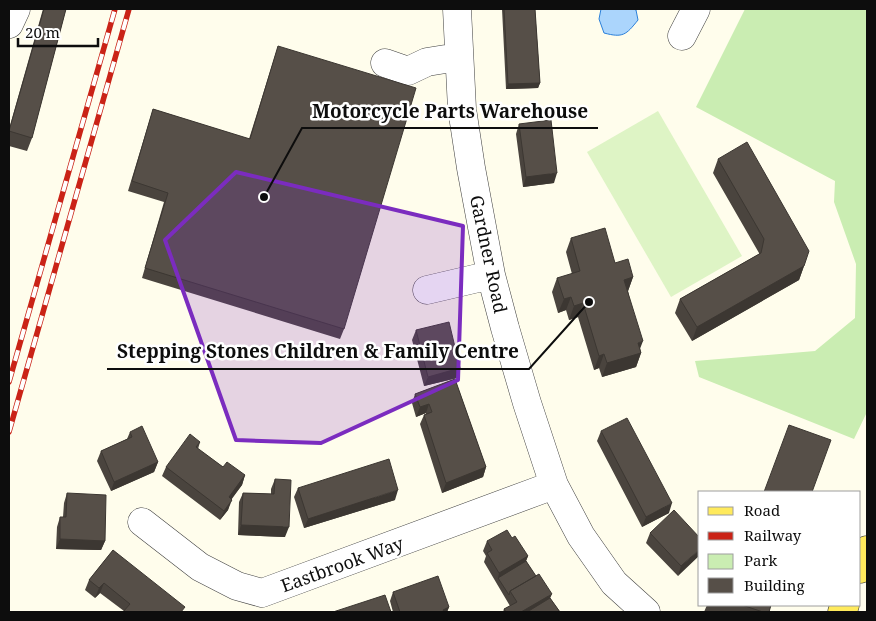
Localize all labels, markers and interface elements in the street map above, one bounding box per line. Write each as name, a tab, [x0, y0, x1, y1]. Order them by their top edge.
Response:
scale bar	[18, 15, 98, 47]
text: 20 m	[25, 22, 60, 42]
callout: Motorcycle Parts Warehouse	[302, 94, 598, 128]
text: Motorcycle Parts Warehouse	[312, 98, 588, 124]
street label: Gardner Road	[465, 193, 513, 315]
callout: Stepping Stones Children & Family Centre	[107, 335, 529, 369]
text: Stepping Stones Children & Family Centre	[117, 338, 519, 364]
legend	[698, 491, 861, 606]
text: Road	[744, 500, 780, 520]
text: Railway	[744, 525, 802, 545]
street label: Eastbrook Way	[277, 530, 407, 597]
text: Park	[744, 550, 778, 570]
text: Building	[744, 575, 805, 595]

